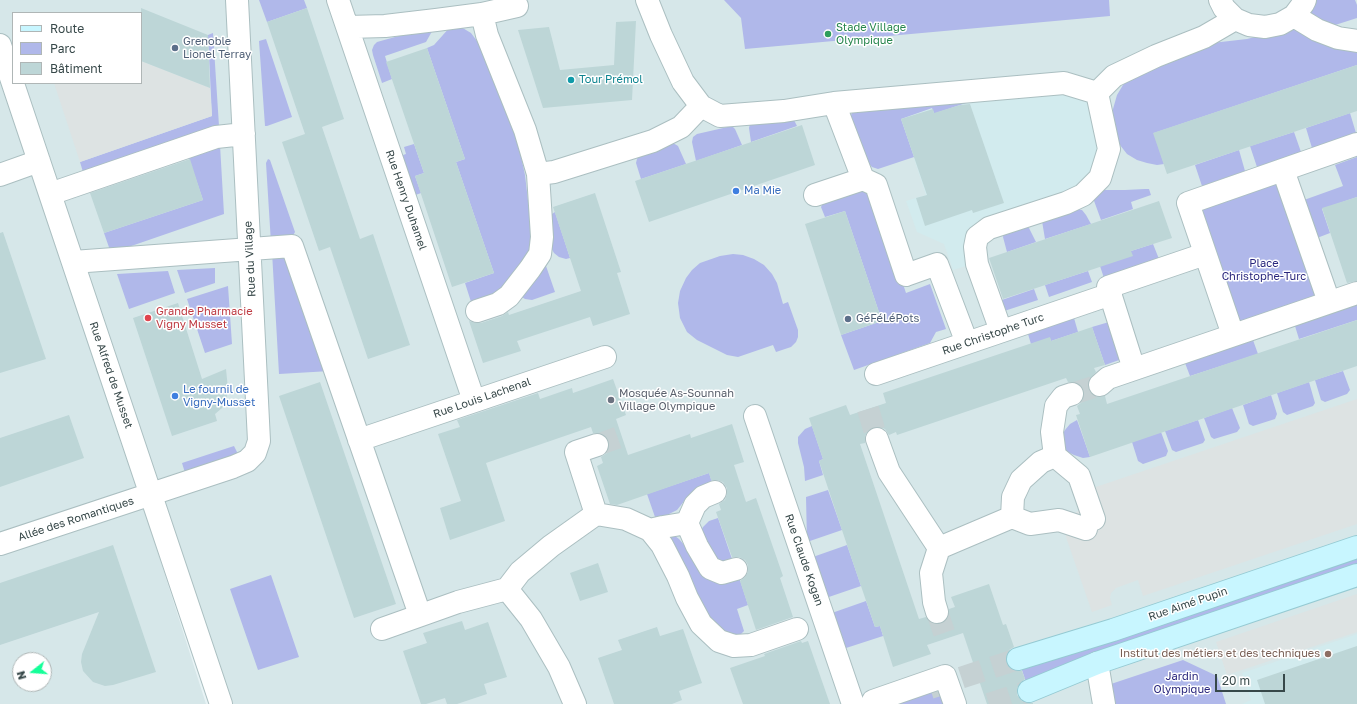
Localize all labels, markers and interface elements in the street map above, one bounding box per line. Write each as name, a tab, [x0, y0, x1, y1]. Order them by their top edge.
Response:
legend	[12, 12, 142, 84]
text: Route	[50, 21, 84, 36]
place label: Stade Village Olympique	[836, 21, 906, 47]
marker: Stade Village Olympique	[823, 29, 833, 39]
place label: Grenoble Lionel Terray	[183, 35, 251, 61]
text: Parc	[50, 41, 76, 56]
marker: Grenoble Lionel Terray	[170, 43, 180, 53]
text: Bâtiment	[50, 61, 102, 76]
place label: Tour Prémol	[579, 73, 643, 87]
marker: Tour Prémol	[566, 75, 576, 85]
street label: Rue Henry Duhamel	[383, 148, 429, 252]
place label: Ma Mie	[744, 184, 781, 198]
marker: Ma Mie	[731, 186, 741, 196]
street label: Rue du Village	[241, 221, 259, 297]
park label: Place Christophe-Turc	[1222, 257, 1306, 283]
place label: Grande Pharmacie Vigny Musset	[156, 305, 253, 331]
street label: Rue Christophe Turc	[940, 310, 1046, 358]
place label: GéFéLéPots	[856, 312, 919, 326]
marker: Grande Pharmacie Vigny Musset	[143, 313, 153, 323]
marker: GéFéLéPots	[843, 314, 853, 324]
street label: Rue Alfred de Musset	[87, 320, 135, 430]
street label: Rue Louis Lachenal	[432, 375, 532, 421]
place label: Le fournil de Vigny-Musset	[183, 383, 255, 409]
place label: Mosquée As-Sounnah Village Olympique	[619, 387, 734, 413]
marker: Le fournil de Vigny-Musset	[170, 391, 180, 401]
marker: Mosquée As-Sounnah Village Olympique	[606, 395, 616, 405]
street label: Allée des Romantiques	[16, 494, 136, 544]
street label: Rue Claude Kogan	[782, 512, 826, 608]
street label: Rue Aimé Pupin	[1147, 584, 1229, 624]
place label: Institut des métiers et des techniques	[1120, 647, 1320, 661]
marker: Institut des métiers et des techniques	[1323, 649, 1333, 659]
north arrow	[12, 652, 52, 692]
scale bar	[1217, 666, 1287, 692]
text: N	[14, 669, 28, 681]
park label: Jardin Olympique	[1154, 670, 1210, 696]
text: 20 m	[1222, 673, 1250, 688]

